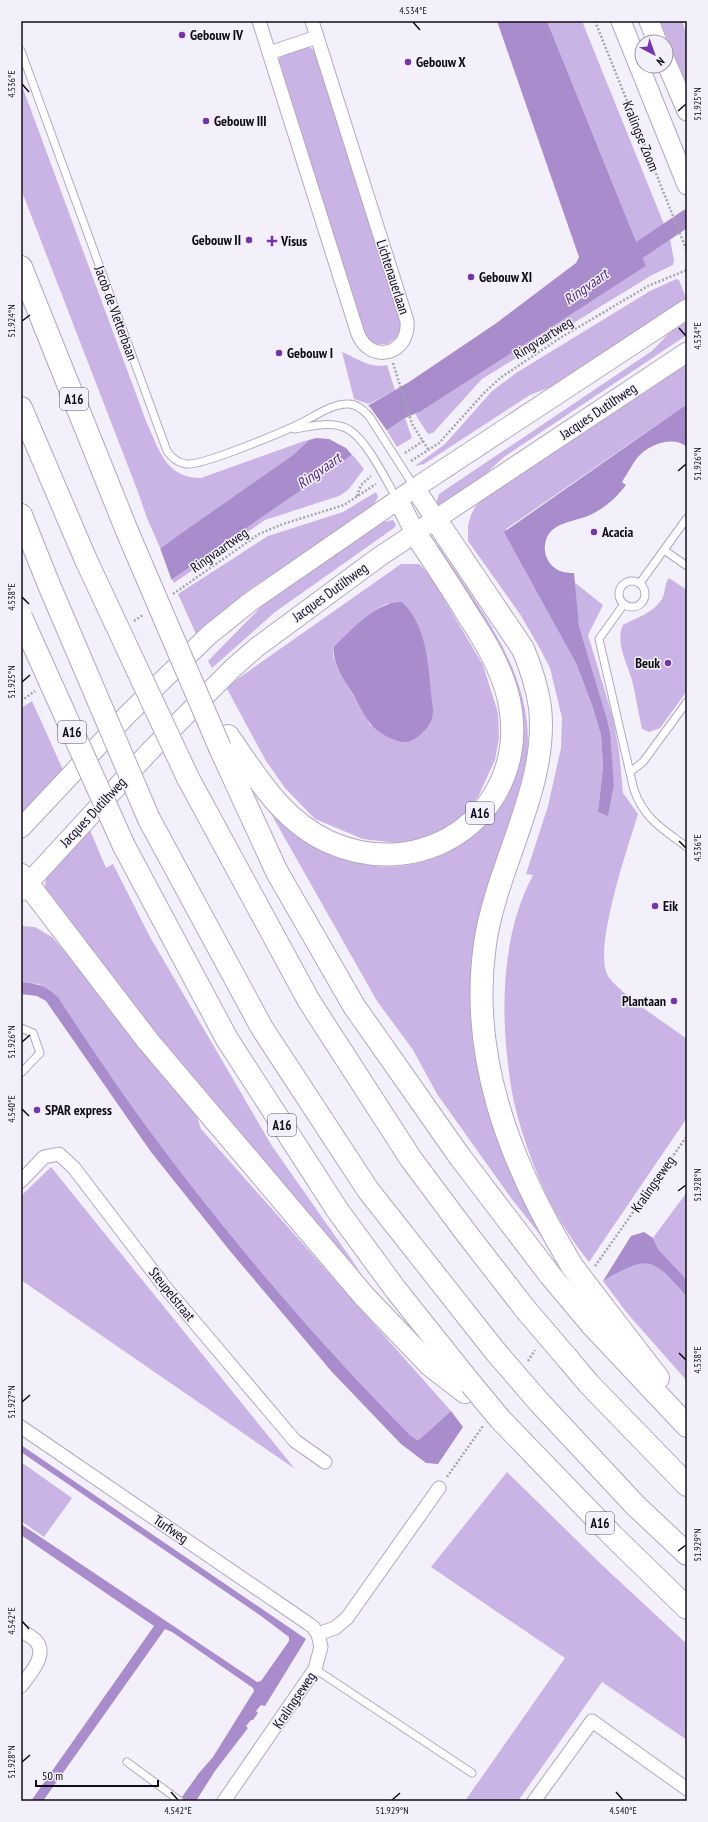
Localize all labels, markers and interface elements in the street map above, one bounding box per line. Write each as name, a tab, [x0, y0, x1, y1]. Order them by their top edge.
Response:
text: 4.534°E	[399, 4, 427, 17]
place label: Gebouw IV	[190, 26, 244, 44]
marker: Gebouw IV	[177, 30, 187, 40]
north arrow	[634, 34, 674, 74]
place label: Gebouw X	[416, 53, 466, 71]
text: N	[654, 54, 667, 69]
marker: Gebouw X	[403, 57, 413, 67]
text: 4.536°E	[5, 70, 18, 98]
text: 51.925°N	[691, 87, 704, 121]
street label: Kralingse Zoom	[619, 98, 663, 174]
place label: Gebouw III	[214, 112, 267, 130]
marker: Gebouw III	[201, 116, 211, 126]
place label: Gebouw II	[192, 231, 241, 249]
place label: Visus	[280, 232, 307, 250]
marker: Gebouw II	[244, 235, 254, 245]
marker: Visus	[266, 235, 278, 247]
street label: Lichtenauerlaan	[372, 237, 414, 317]
street label: Jacob de Vletterbaan	[90, 262, 141, 363]
water label: Ringvaart	[560, 263, 613, 309]
place label: Gebouw XI	[479, 268, 532, 286]
marker: Gebouw XI	[466, 272, 476, 282]
text: 51.924°N	[5, 304, 18, 338]
street label: Ringvaartweg	[510, 313, 576, 363]
text: 4.534°E	[691, 322, 704, 350]
place label: Gebouw I	[287, 344, 333, 362]
marker: Gebouw I	[274, 348, 284, 358]
street label: Jacques Dutilhweg	[555, 379, 640, 444]
road number: A16	[60, 388, 88, 410]
water label: Ringvaart	[293, 447, 346, 493]
text: 51.926°N	[691, 447, 704, 481]
place label: Acacia	[601, 523, 634, 541]
street label: Ringvaartweg	[187, 524, 251, 576]
marker: Acacia	[589, 527, 599, 537]
street label: Jacques Dutilhweg	[288, 559, 371, 626]
text: 4.538°E	[5, 583, 18, 611]
place label: Beuk	[635, 654, 660, 672]
marker: Beuk	[663, 658, 673, 668]
text: 51.925°N	[5, 665, 18, 699]
road number: A16	[58, 721, 86, 743]
street label: Jacques Dutilhweg	[55, 773, 130, 851]
road number: A16	[466, 802, 494, 824]
text: 4.536°E	[691, 834, 704, 862]
place label: Eik	[663, 897, 678, 915]
marker: Eik	[650, 901, 660, 911]
place label: Plantaan	[622, 992, 666, 1010]
marker: Plantaan	[669, 996, 679, 1006]
text: 51.926°N	[5, 1025, 18, 1059]
text: 4.540°E	[5, 1095, 18, 1123]
place label: SPAR express	[45, 1101, 112, 1119]
marker: SPAR express	[32, 1105, 42, 1115]
road number: A16	[268, 1114, 296, 1136]
street label: Kralingseweg	[627, 1152, 679, 1216]
text: 51.928°N	[691, 1168, 704, 1202]
street label: Steupelstraat	[145, 1263, 199, 1325]
text: 4.538°E	[691, 1346, 704, 1374]
text: 51.927°N	[5, 1385, 18, 1419]
street label: Turfweg	[150, 1511, 192, 1547]
road number: A16	[586, 1512, 614, 1534]
text: 51.929°N	[691, 1528, 704, 1562]
text: 4.542°E	[5, 1607, 18, 1635]
street label: Kralingseweg	[268, 1668, 320, 1732]
text: 51.928°N	[5, 1745, 18, 1779]
scale bar	[36, 1762, 158, 1788]
text: 50 m	[42, 1768, 63, 1783]
text: 4.542°E	[164, 1804, 192, 1817]
text: 51.929°N	[375, 1804, 409, 1817]
text: 4.540°E	[609, 1804, 637, 1817]

